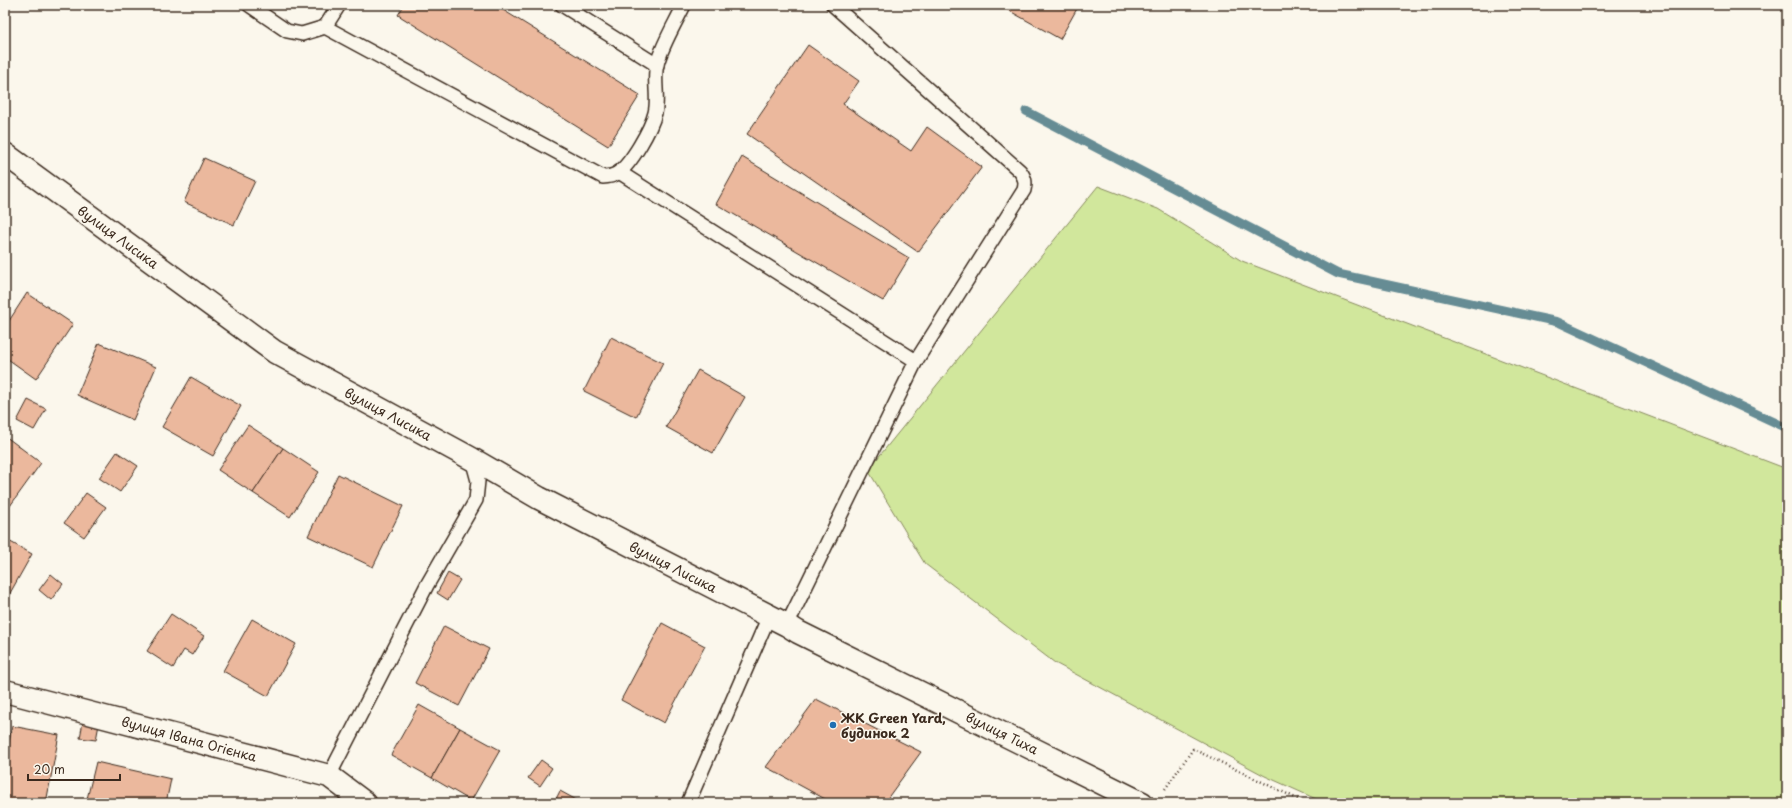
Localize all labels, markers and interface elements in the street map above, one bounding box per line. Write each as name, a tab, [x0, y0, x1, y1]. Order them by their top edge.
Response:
street label: вулиця Лисика	[74, 201, 163, 273]
street label: вулиця Лисика	[341, 383, 436, 445]
street label: вулиця Лисика	[626, 536, 721, 597]
street label: вулиця Тиха	[963, 707, 1042, 759]
place label: ЖК Green Yard, будинок 2	[840, 708, 946, 742]
street label: вулиця Івана Огієнка	[119, 711, 260, 766]
marker: ЖК Green Yard, будинок 2	[828, 720, 838, 730]
scale bar	[28, 756, 120, 782]
text: 20 m	[34, 760, 65, 778]

